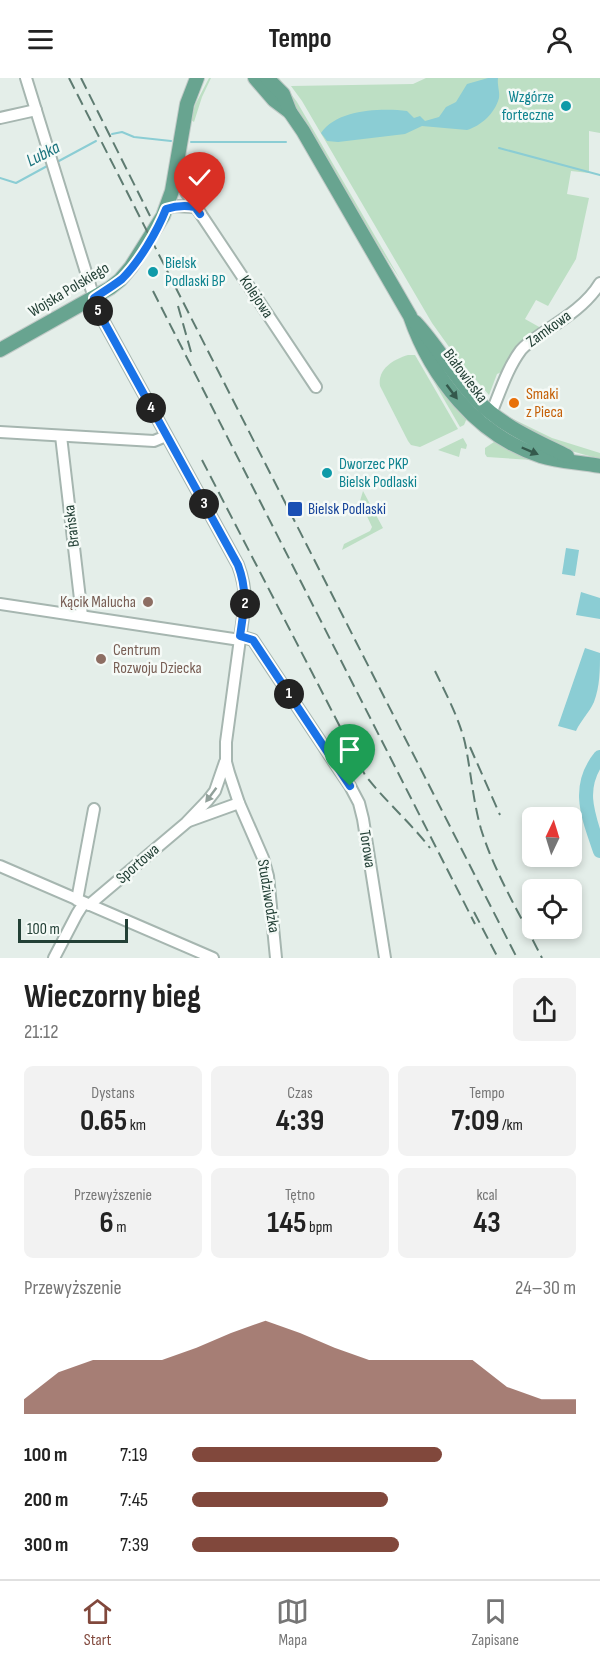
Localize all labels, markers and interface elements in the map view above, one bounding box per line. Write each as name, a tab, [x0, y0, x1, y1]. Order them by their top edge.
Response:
icon: menu	[24, 23, 57, 56]
text: Tempo	[268, 23, 332, 55]
icon: person	[543, 23, 576, 56]
place label: Wzgórze forteczne	[502, 88, 554, 125]
marker: Wzgórze forteczne	[559, 99, 573, 113]
water label: Lubka	[23, 136, 64, 171]
pin	[174, 152, 225, 214]
icon: check	[183, 161, 216, 194]
place label: Bielsk Podlaski BP	[165, 254, 226, 291]
street label: Wojska Polskiego	[25, 258, 113, 322]
marker: Bielsk Podlaski BP	[146, 265, 160, 279]
street label: Kolejowa	[235, 272, 277, 322]
pin: 5	[83, 296, 113, 326]
text: 5	[94, 301, 102, 320]
street label: Zamkowa	[523, 307, 575, 351]
street label: Białowieska	[439, 345, 491, 407]
one-way arrow	[446, 384, 458, 400]
place label: Smaki z Pieca	[526, 385, 563, 422]
pin: 4	[136, 393, 166, 423]
marker: Smaki z Pieca	[507, 396, 521, 410]
text: 4	[147, 398, 155, 417]
one-way arrow	[521, 447, 539, 456]
place label: Dworzec PKP Bielsk Podlaski	[339, 455, 417, 492]
marker: Dworzec PKP Bielsk Podlaski	[320, 466, 334, 480]
pin: 3	[189, 489, 219, 519]
text: 3	[200, 494, 208, 513]
marker: Bielsk Podlaski	[286, 500, 304, 518]
place label: Bielsk Podlaski	[308, 500, 386, 519]
street label: Brańska	[60, 504, 84, 548]
pin: 2	[230, 589, 260, 619]
place label: Kącik Malucha	[60, 593, 136, 612]
text: 2	[241, 594, 249, 613]
marker: Kącik Malucha	[141, 595, 155, 609]
place label: Centrum Rozwoju Dziecka	[113, 641, 202, 678]
marker: Centrum Rozwoju Dziecka	[94, 652, 108, 666]
pin: 1	[274, 679, 304, 709]
text: 1	[286, 684, 292, 703]
pin	[324, 724, 375, 786]
icon: arrive	[333, 733, 366, 766]
one-way arrow	[205, 787, 217, 803]
north arrow	[522, 807, 582, 867]
map controls	[522, 807, 582, 939]
street label: Torowa	[355, 829, 379, 869]
street label: Sportowa	[112, 840, 164, 888]
street label: Studziwodzka	[253, 858, 283, 934]
button: locate	[522, 879, 582, 939]
scale bar	[18, 916, 128, 944]
text: 100 m	[27, 920, 60, 939]
text: Wieczorny bieg	[24, 977, 201, 1017]
button: share	[513, 978, 576, 1041]
text: 21:12	[24, 1020, 59, 1044]
text: Dystans	[91, 1084, 135, 1103]
text: Czas	[287, 1084, 313, 1103]
text: Tempo	[469, 1084, 505, 1103]
text: 0.65	[80, 1103, 127, 1139]
text: 4:39	[276, 1103, 324, 1139]
text: 7:09	[451, 1103, 499, 1139]
text: km	[127, 1116, 146, 1135]
text: /km	[499, 1116, 523, 1135]
text: Przewyższenie	[74, 1186, 152, 1205]
text: Tętno	[285, 1186, 315, 1205]
text: kcal	[476, 1186, 498, 1205]
text: 6	[100, 1205, 114, 1241]
text: 145	[267, 1205, 307, 1241]
text: 43	[473, 1205, 501, 1241]
text: m	[114, 1218, 126, 1237]
text: bpm	[307, 1218, 333, 1237]
text: Przewyższenie	[24, 1276, 122, 1300]
text: 24–30 m	[515, 1276, 576, 1300]
text: 100 m	[24, 1443, 67, 1467]
text: 7:19	[120, 1443, 148, 1467]
text: 200 m	[24, 1488, 68, 1512]
text: 7:45	[120, 1488, 148, 1512]
text: 300 m	[24, 1533, 68, 1557]
text: 7:39	[120, 1533, 149, 1557]
tab: Start	[81, 1595, 114, 1650]
tab: Mapa	[276, 1595, 309, 1650]
tab: Zapisane	[472, 1595, 519, 1650]

